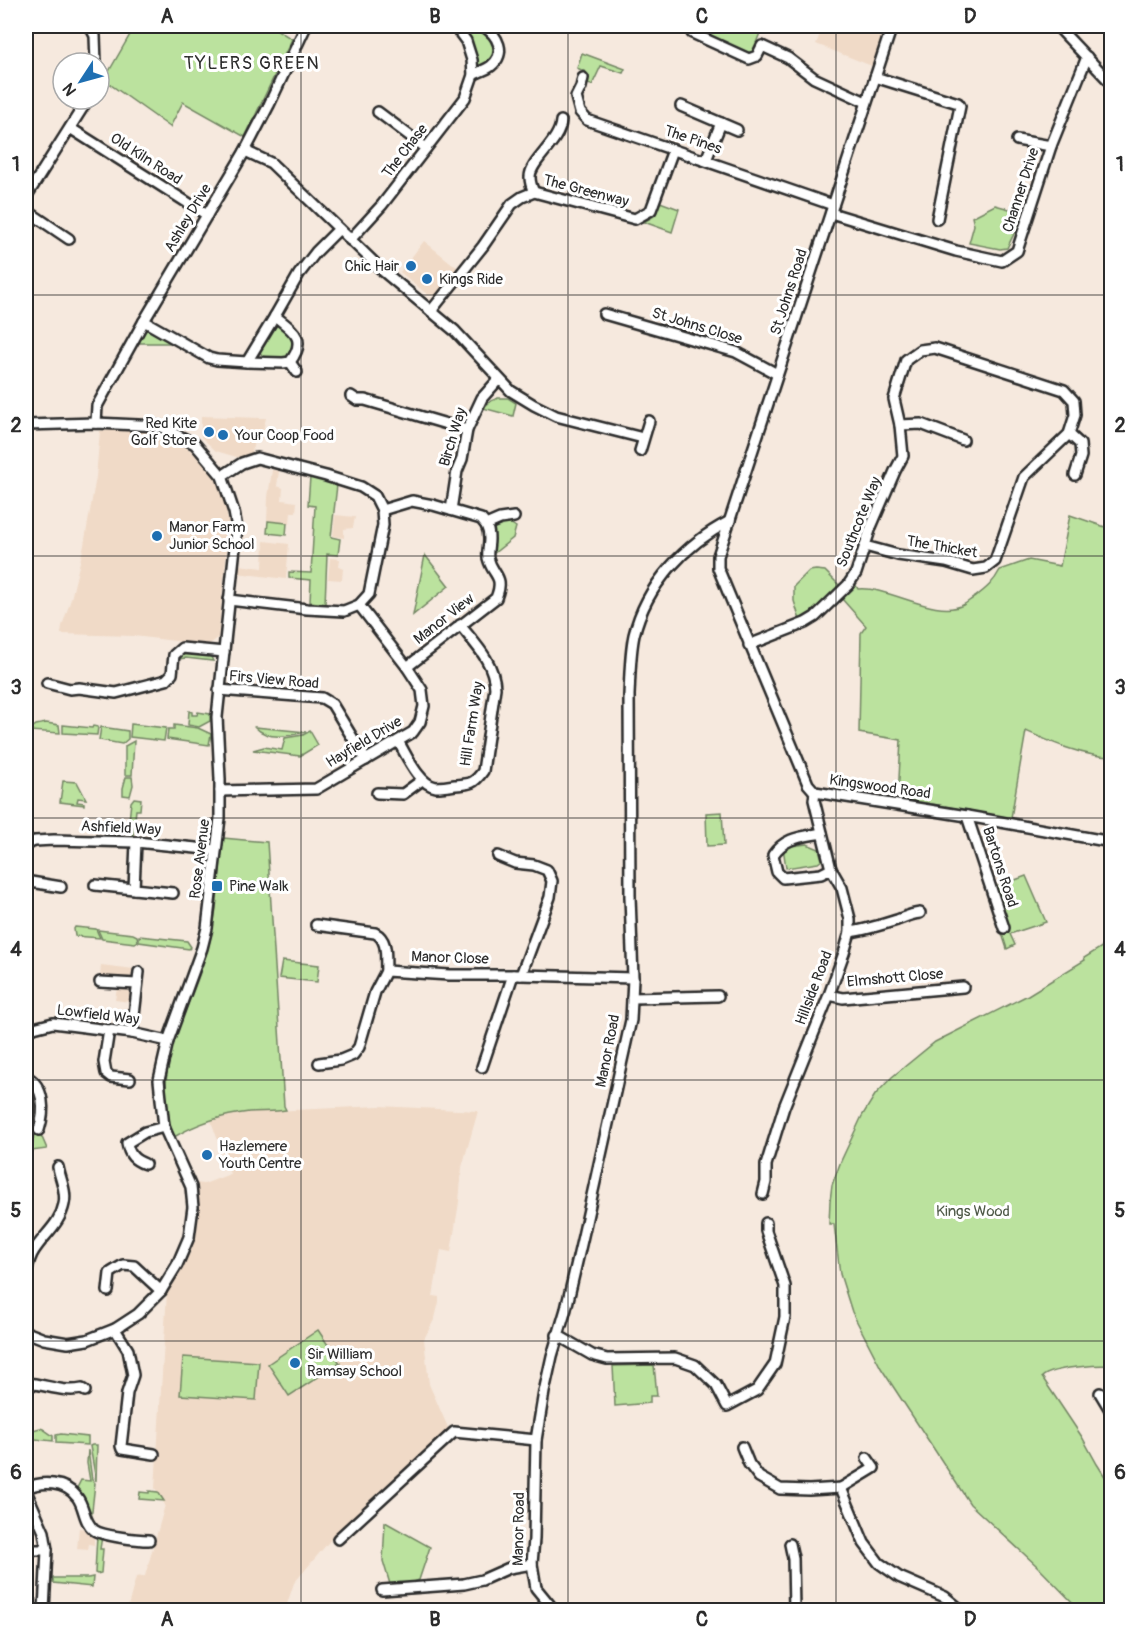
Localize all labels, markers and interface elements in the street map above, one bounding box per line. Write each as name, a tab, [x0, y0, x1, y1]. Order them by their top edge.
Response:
text: A	[161, 4, 174, 29]
text: B	[429, 4, 441, 29]
text: C	[696, 4, 708, 29]
text: D	[964, 4, 977, 29]
north arrow	[51, 51, 111, 111]
district label: TYLERS GREEN	[184, 52, 320, 75]
text: N	[58, 79, 81, 99]
street label: The Chase	[378, 120, 432, 182]
street label: The Pines	[662, 121, 724, 159]
street label: Old Kiln Road	[107, 129, 185, 189]
street label: Channer Drive	[998, 145, 1044, 235]
text: 1	[12, 152, 20, 177]
text: 1	[1116, 152, 1124, 177]
street label: The Greenway	[541, 171, 631, 212]
street label: Ashley Drive	[160, 180, 216, 256]
street label: St Johns Road	[766, 246, 812, 338]
place label: Chic Hair	[345, 257, 400, 276]
marker: Chic Hair	[404, 259, 418, 273]
place label: Kings Ride	[439, 270, 503, 289]
marker: Kings Ride	[420, 272, 434, 286]
street label: St Johns Close	[650, 303, 745, 349]
street label: Birch Way	[435, 405, 471, 469]
text: 2	[10, 413, 22, 438]
text: 2	[1114, 413, 1126, 438]
place label: Red Kite Golf Store	[131, 414, 198, 450]
marker: Red Kite Golf Store	[202, 425, 216, 439]
place label: Your Coop Food	[234, 426, 334, 445]
marker: Your Coop Food	[216, 428, 230, 442]
street label: Southcote Way	[832, 473, 886, 570]
place label: Manor Farm Junior School	[169, 518, 255, 554]
marker: Manor Farm Junior School	[150, 529, 164, 543]
street label: The Thicket	[905, 531, 980, 563]
street label: Manor View	[410, 589, 478, 649]
street label: Firs View Road	[228, 667, 320, 693]
text: 3	[10, 675, 22, 700]
text: 3	[1114, 675, 1126, 700]
street label: Hill Farm Way	[456, 680, 488, 768]
street label: Hayfield Drive	[323, 712, 406, 772]
street label: Kingswood Road	[828, 770, 932, 804]
street label: Ashfield Way	[81, 816, 162, 840]
street label: Rose Avenue	[186, 817, 214, 900]
street label: Bartons Road	[978, 824, 1022, 910]
place label: Pine Walk	[229, 877, 289, 896]
marker: Pine Walk	[210, 879, 224, 893]
text: 4	[10, 937, 22, 962]
text: 4	[1114, 937, 1126, 962]
street label: Manor Close	[411, 947, 490, 969]
street label: Hillside Road	[791, 948, 837, 1028]
street label: Elmshott Close	[846, 964, 945, 992]
street label: Lowfield Way	[56, 1001, 141, 1030]
street label: Manor Road	[592, 1013, 624, 1089]
place label: Hazlemere Youth Centre	[218, 1137, 302, 1173]
marker: Hazlemere Youth Centre	[200, 1148, 214, 1162]
text: 5	[11, 1198, 22, 1223]
text: 5	[1115, 1198, 1126, 1223]
park label: Kings Wood	[936, 1202, 1010, 1221]
place label: Sir William Ramsay School	[307, 1345, 402, 1381]
marker: Sir William Ramsay School	[288, 1356, 302, 1370]
text: 6	[10, 1460, 22, 1485]
text: 6	[1114, 1460, 1126, 1485]
street label: Manor Road	[509, 1492, 529, 1566]
text: A	[161, 1607, 174, 1632]
text: B	[429, 1607, 441, 1632]
text: C	[696, 1607, 708, 1632]
text: D	[964, 1607, 977, 1632]

